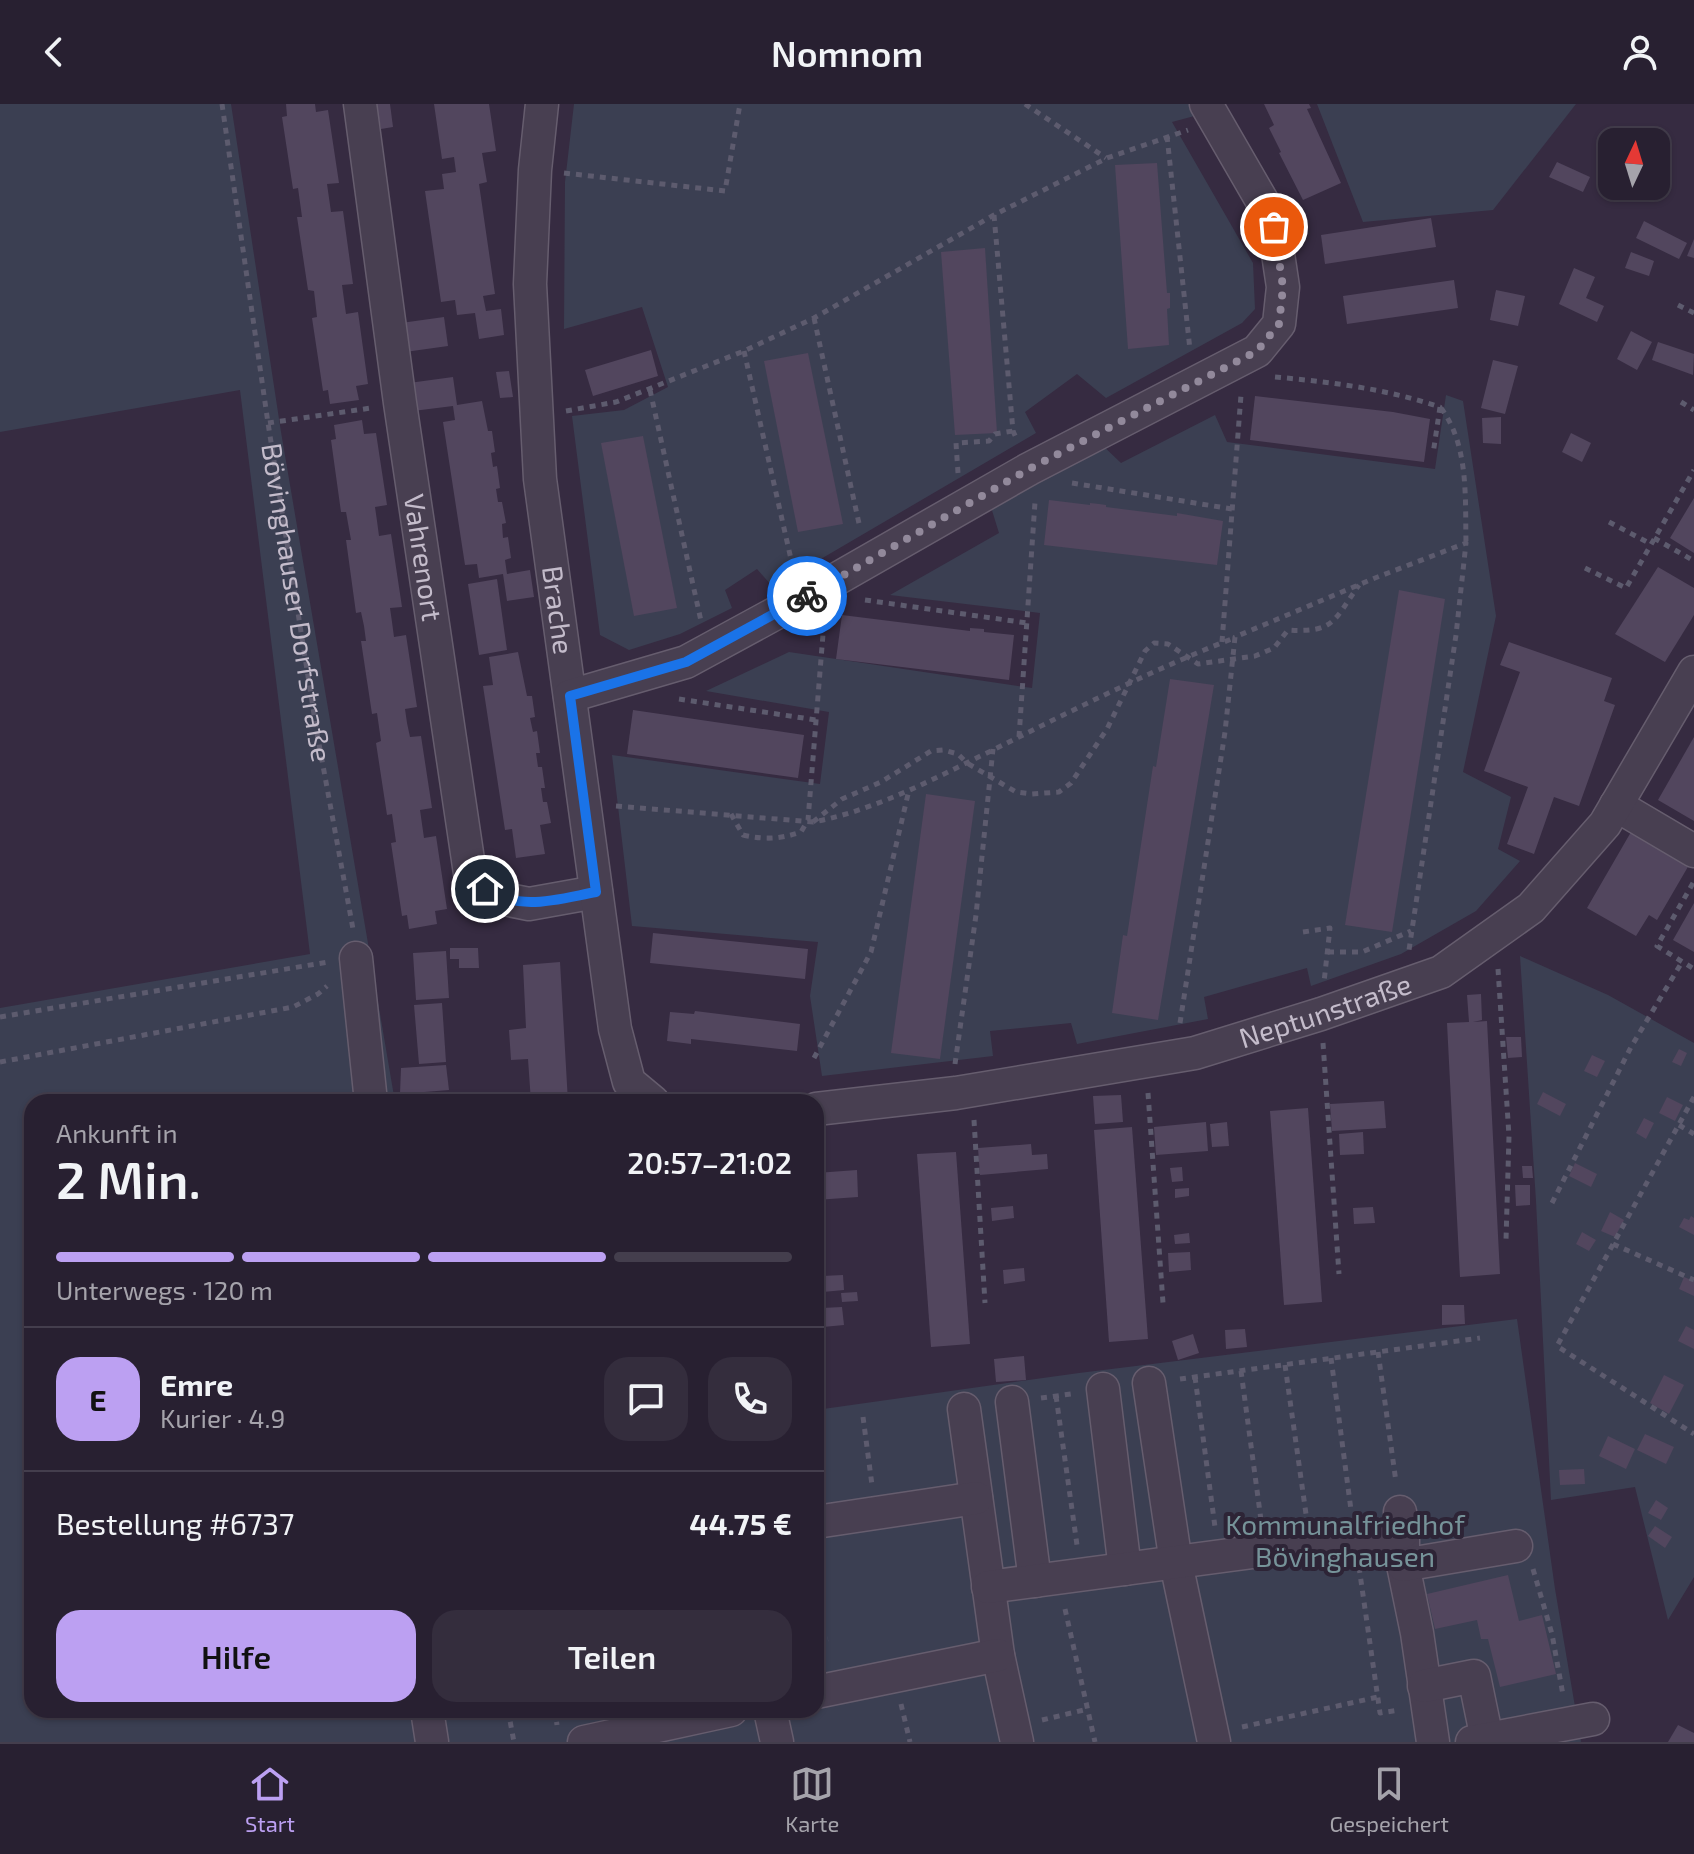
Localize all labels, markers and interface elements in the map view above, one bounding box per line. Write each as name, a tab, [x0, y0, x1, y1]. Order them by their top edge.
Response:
icon: back	[32, 30, 76, 74]
icon: person	[1618, 30, 1662, 74]
text: Nomnom	[771, 31, 923, 74]
north arrow	[1598, 128, 1670, 200]
map controls	[1598, 128, 1670, 200]
pin	[1240, 193, 1308, 261]
icon: bag	[1252, 205, 1296, 249]
street label: Bövinghauser Dorfstraße	[255, 440, 340, 764]
street label: Vahrenort	[398, 492, 450, 623]
courier	[767, 556, 847, 636]
street label: Brache	[536, 564, 582, 656]
icon: bike	[785, 574, 829, 618]
pin	[451, 855, 519, 923]
icon: home	[463, 867, 507, 911]
street label: Neptunstraße	[1235, 966, 1416, 1054]
text: Ankunft in	[56, 1117, 178, 1148]
text: 20:57–21:02	[627, 1144, 792, 1180]
text: 2 Min.	[56, 1147, 201, 1209]
text: Unterwegs · 120 m	[56, 1274, 273, 1305]
button: chat	[604, 1357, 688, 1441]
button: phone	[708, 1357, 792, 1441]
text: Emre	[160, 1366, 233, 1402]
text: E	[89, 1381, 107, 1417]
text: Kurier · 4.9	[160, 1402, 285, 1433]
text: Bestellung #6737	[56, 1505, 294, 1541]
text: 44.75 €	[689, 1505, 792, 1541]
park label: Kommunalfriedhof Bövinghausen	[1225, 1507, 1466, 1573]
button: Hilfe	[56, 1610, 416, 1702]
button: Teilen	[432, 1610, 792, 1702]
tab: Start	[245, 1762, 295, 1836]
tab: Karte	[785, 1762, 839, 1836]
tab: Gespeichert	[1329, 1762, 1449, 1836]

